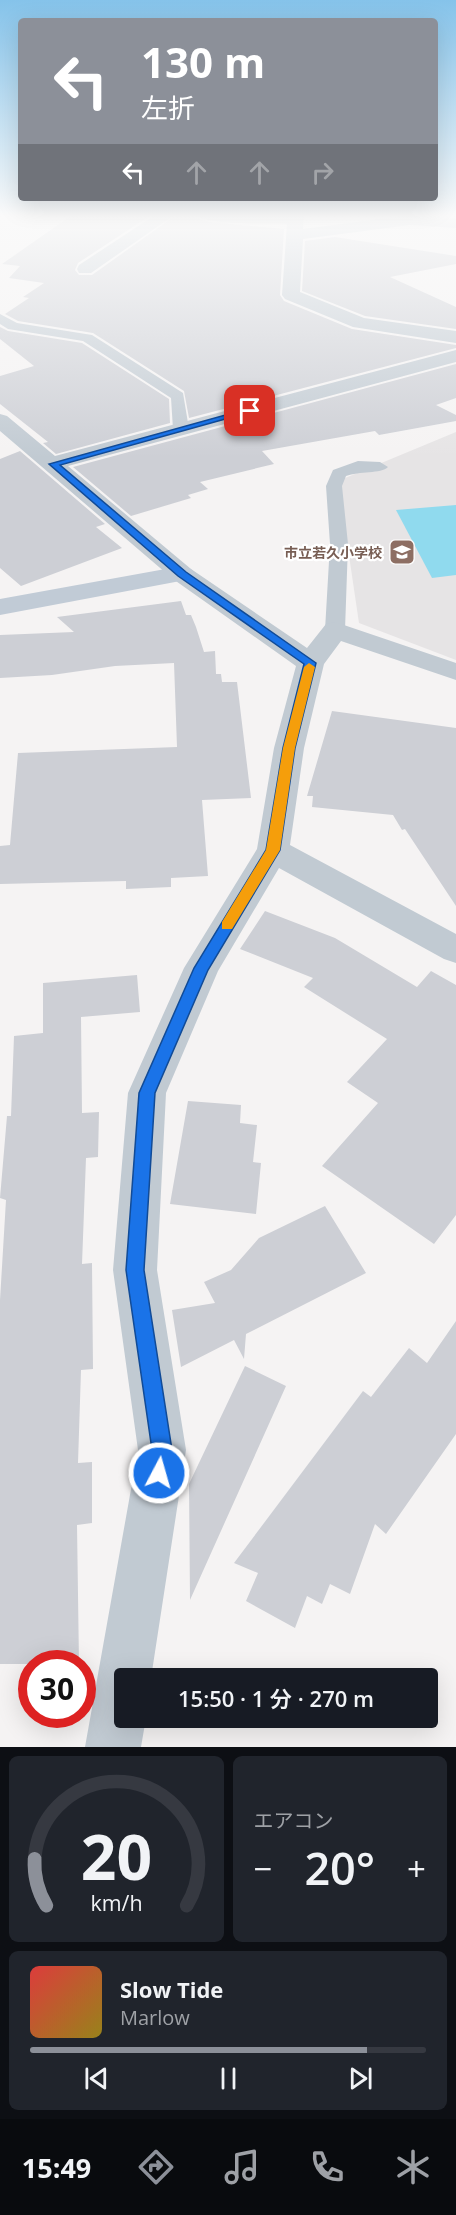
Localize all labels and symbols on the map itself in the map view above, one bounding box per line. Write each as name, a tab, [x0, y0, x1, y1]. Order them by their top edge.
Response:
pin	[224, 385, 275, 436]
school or university icon: 市立若久小学校	[387, 537, 417, 567]
place label: 市立若久小学校	[284, 543, 382, 562]
position arrow	[127, 1441, 191, 1505]
speed limit sign: 30	[18, 1650, 96, 1728]

